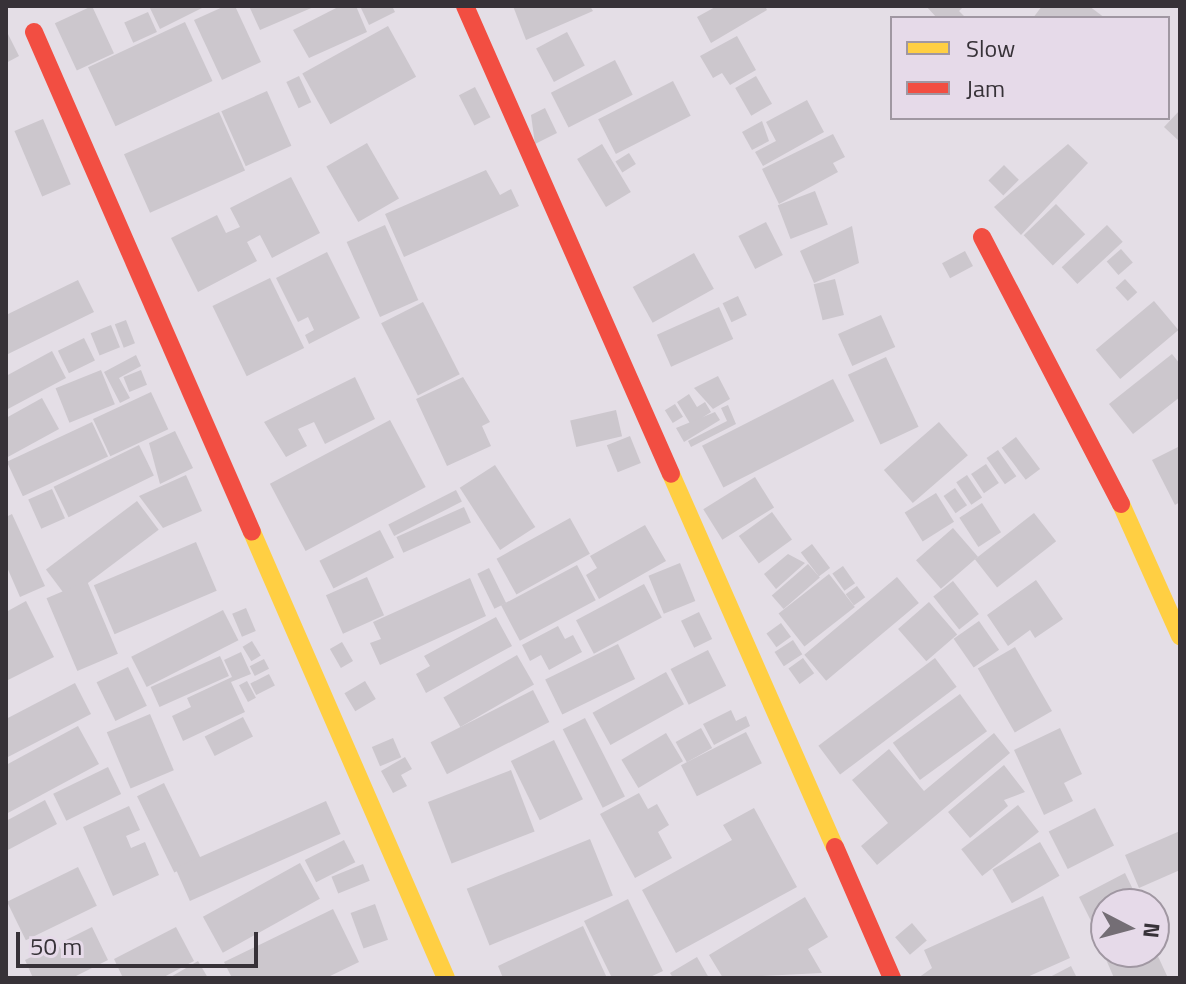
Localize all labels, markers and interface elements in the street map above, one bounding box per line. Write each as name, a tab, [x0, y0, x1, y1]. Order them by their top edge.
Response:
legend	[890, 16, 1170, 120]
text: Slow	[966, 30, 1015, 66]
text: Jam	[966, 70, 1005, 106]
north arrow	[1090, 888, 1170, 968]
scale bar	[20, 916, 262, 966]
text: N	[1134, 921, 1170, 940]
text: 50 m	[30, 928, 82, 964]

